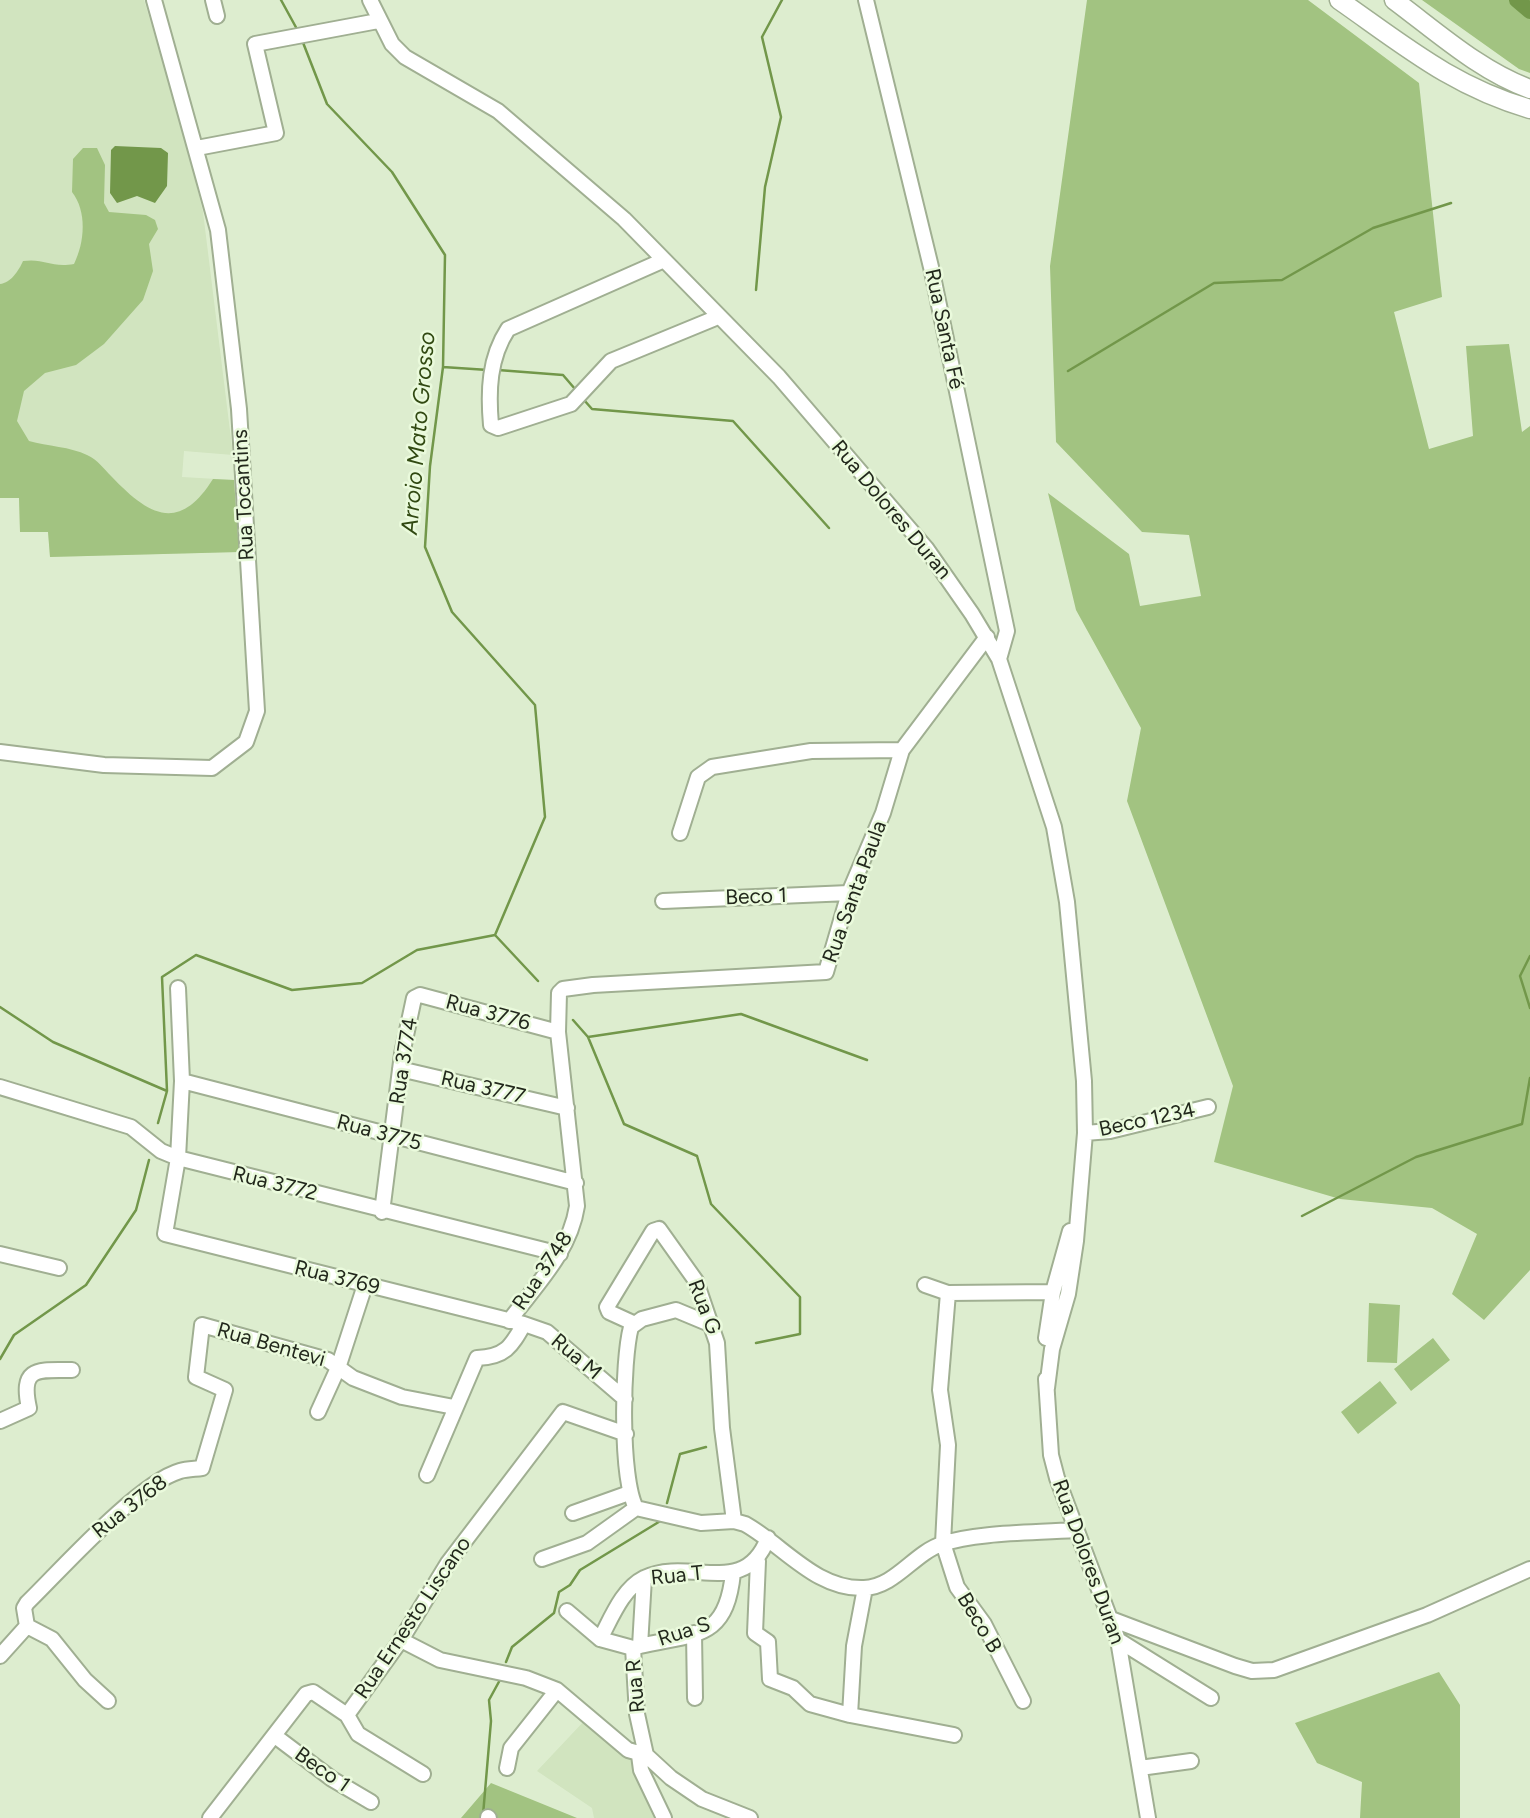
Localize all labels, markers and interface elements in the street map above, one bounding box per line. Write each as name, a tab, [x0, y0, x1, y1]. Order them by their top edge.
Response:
street label: Rua Santa Fé	[919, 266, 969, 392]
water label: Arroio Mato Grosso	[396, 330, 442, 536]
street label: Rua Tocantins	[228, 429, 260, 561]
street label: Rua Dolores Duran	[826, 435, 956, 585]
street label: Rua Santa Paula	[818, 817, 892, 967]
street label: Beco 1	[725, 883, 787, 911]
street label: Rua 3776	[443, 990, 533, 1036]
street label: Rua 3774	[385, 1016, 423, 1106]
street label: Rua 3777	[438, 1066, 528, 1110]
street label: Beco 1234	[1096, 1097, 1198, 1143]
street label: Rua 3775	[334, 1110, 424, 1156]
street label: Rua 3772	[230, 1161, 320, 1207]
street label: Rua 3748	[508, 1227, 578, 1315]
street label: Rua 3769	[292, 1255, 382, 1301]
street label: Rua G	[682, 1276, 726, 1338]
street label: Rua Bentevi	[214, 1318, 328, 1372]
street label: Rua M	[545, 1329, 607, 1385]
street label: Rua 3768	[87, 1470, 173, 1544]
street label: Rua Dolores Duran	[1047, 1476, 1129, 1648]
street label: Rua Ernesto Liscano	[349, 1532, 477, 1704]
street label: Rua T	[650, 1561, 704, 1591]
street label: Beco B	[951, 1588, 1007, 1658]
street label: Rua S	[655, 1612, 713, 1652]
street label: Rua R	[621, 1658, 651, 1714]
street label: Beco 1	[290, 1742, 354, 1798]

